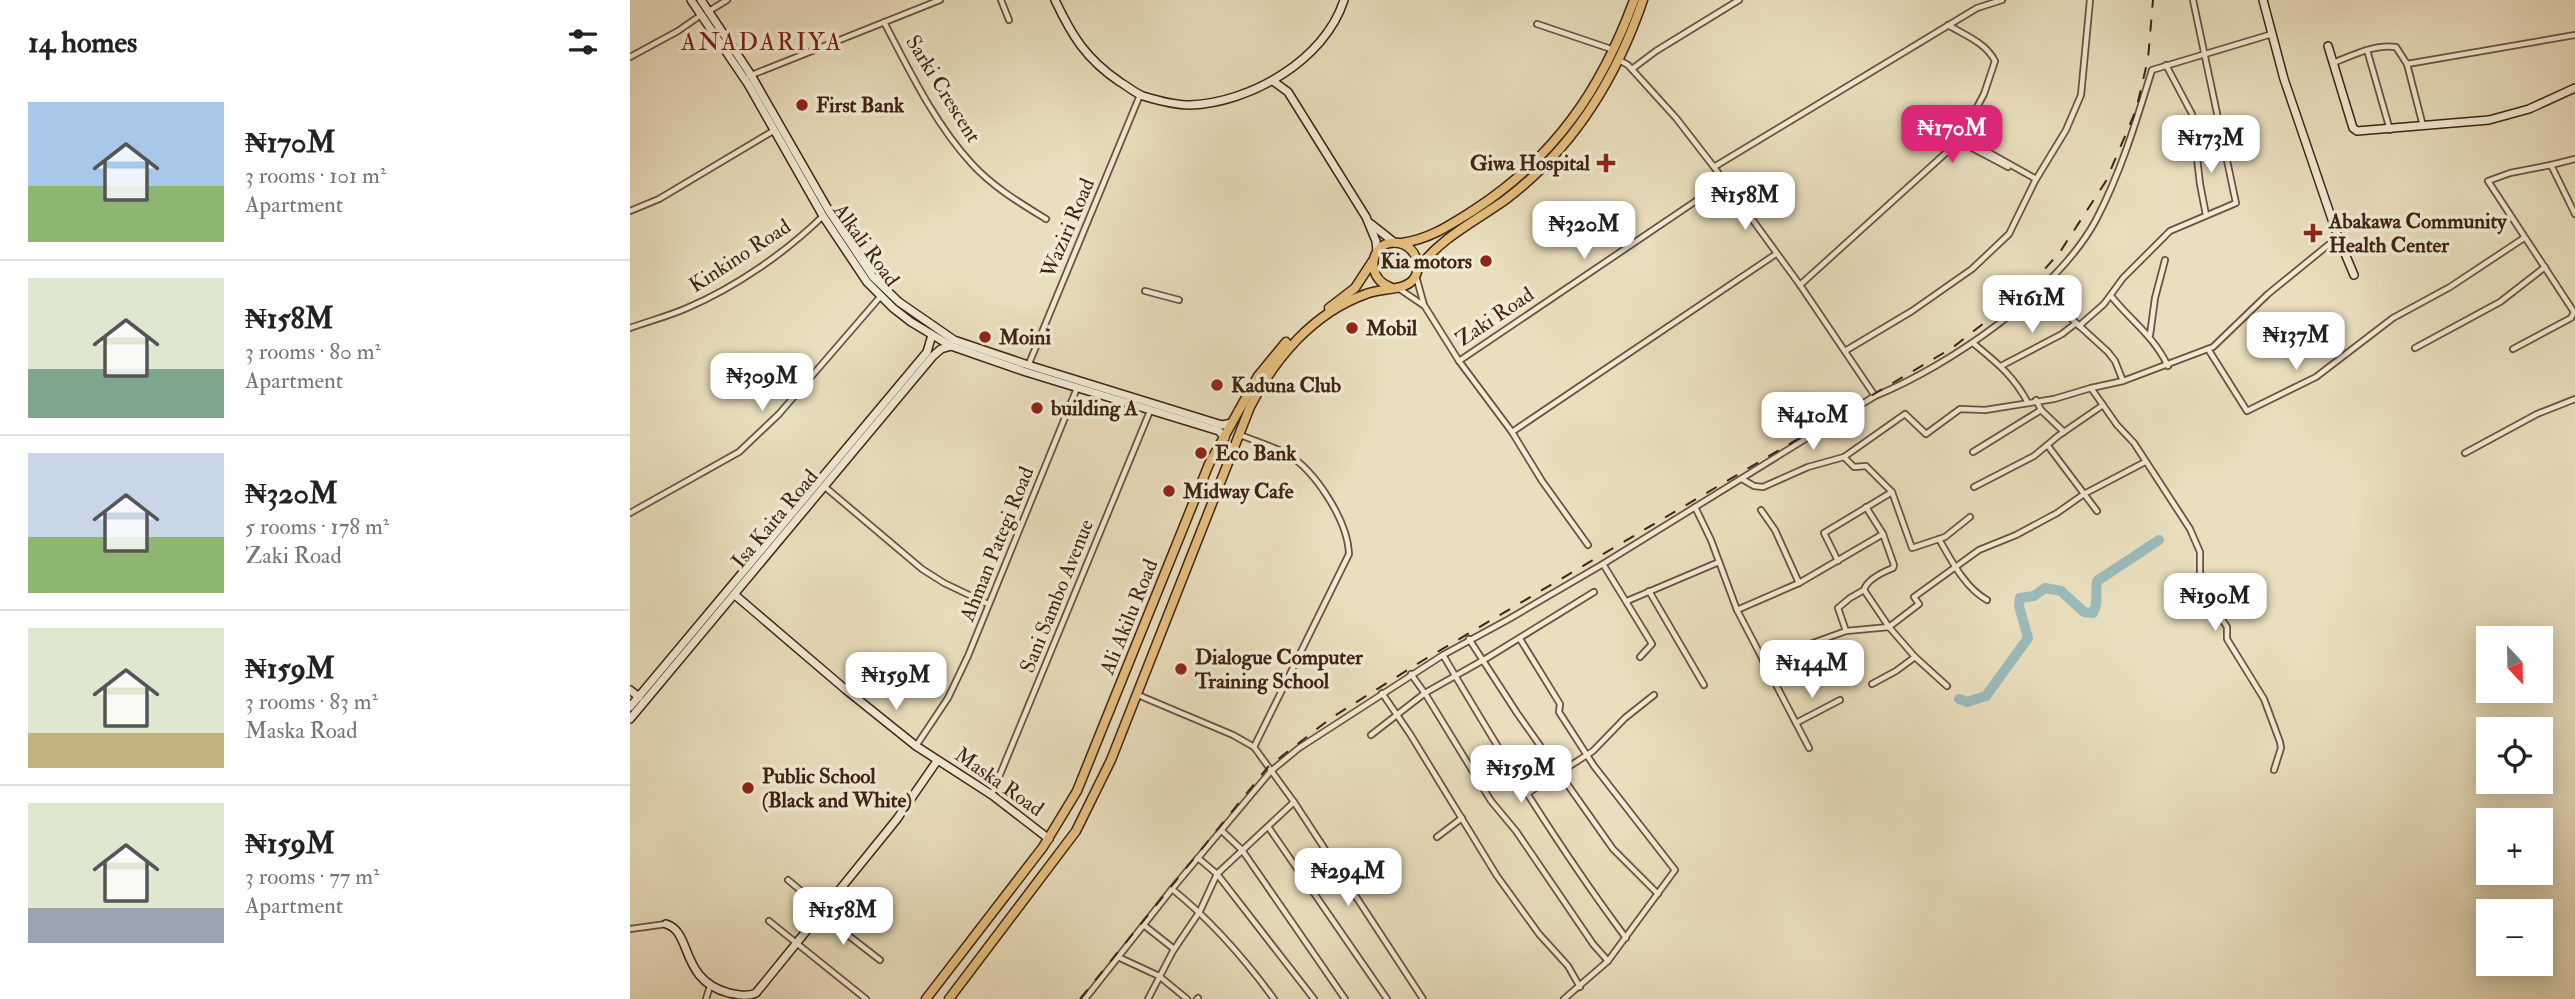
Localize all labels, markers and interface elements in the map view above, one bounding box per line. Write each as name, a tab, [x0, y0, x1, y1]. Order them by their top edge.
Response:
icon: filters	[564, 23, 602, 61]
text: 14 homes	[28, 24, 137, 61]
district label: ANADARIYA	[680, 27, 843, 58]
street label: Sarki Crescent	[899, 30, 987, 148]
place label: First Bank	[816, 92, 905, 119]
marker: First Bank	[794, 97, 810, 113]
pin: ₦170M	[1903, 106, 2001, 165]
text: ₦170M	[1917, 113, 1987, 142]
pin: ₦173M	[2162, 116, 2260, 175]
text: ₦173M	[2178, 123, 2244, 152]
text: ₦170M	[245, 124, 335, 161]
icon: home	[84, 130, 168, 214]
place label: Giwa Hospital	[1470, 150, 1591, 177]
marker: Giwa Hospital	[1596, 153, 1616, 173]
text: 3 rooms · 101 m²	[245, 161, 386, 190]
street label: Waziri Road	[1035, 173, 1101, 283]
pin: ₦158M	[1696, 173, 1794, 232]
text: ₦158M	[1711, 180, 1779, 209]
text: Apartment	[245, 190, 343, 219]
street label: Alkali Road	[826, 197, 906, 293]
pin: ₦320M	[1535, 202, 1633, 261]
place label: Abakawa Community Health Center	[2328, 208, 2507, 259]
text: ₦320M	[1548, 209, 1620, 238]
street label: Kinkino Road	[684, 213, 797, 299]
marker: Abakawa Community Health Center	[2303, 223, 2323, 243]
place label: Kia motors	[1380, 248, 1472, 275]
marker: Kia motors	[1478, 253, 1494, 269]
pin: ₦161M	[1983, 276, 2081, 335]
street label: Zaki Road	[1451, 281, 1540, 353]
text: ₦161M	[1999, 283, 2065, 312]
text: ₦158M	[245, 300, 334, 337]
icon: home	[84, 306, 168, 390]
pin: ₦137M	[2247, 312, 2345, 372]
place label: Mobil	[1365, 315, 1418, 342]
marker: Mobil	[1344, 320, 1360, 336]
text: ₦137M	[2263, 320, 2329, 349]
place label: Moini	[998, 324, 1051, 351]
marker: Moini	[977, 329, 993, 345]
text: 3 rooms · 80 m²	[245, 337, 381, 366]
pin: ₦309M	[713, 354, 811, 413]
text: ₦309M	[726, 361, 798, 390]
text: Apartment	[245, 366, 343, 395]
place label: Kaduna Club	[1231, 372, 1342, 399]
marker: Kaduna Club	[1209, 377, 1225, 393]
pin: ₦410M	[1764, 392, 1862, 452]
place label: building A	[1050, 395, 1138, 422]
marker: building A	[1029, 400, 1045, 416]
text: ₦410M	[1777, 400, 1849, 429]
place label: Eco Bank	[1215, 440, 1297, 467]
marker: Eco Bank	[1193, 445, 1209, 461]
street label: Ahman Pategi Road	[953, 462, 1041, 626]
street label: Isa Kaita Road	[726, 463, 825, 574]
text: ₦320M	[245, 475, 338, 512]
place label: Midway Cafe	[1182, 478, 1294, 505]
icon: home	[84, 481, 168, 565]
marker: Midway Cafe	[1161, 483, 1177, 499]
text: 5 rooms · 178 m²	[245, 512, 389, 541]
street label: Sani Sambo Avenue	[1014, 515, 1100, 677]
text: Zaki Road	[245, 541, 342, 570]
street label: Ali Akilu Road	[1093, 555, 1165, 680]
pin: ₦190M	[2166, 574, 2264, 633]
text: ₦190M	[2180, 581, 2250, 610]
north arrow	[2476, 626, 2553, 704]
map controls	[2476, 626, 2553, 976]
pin: ₦144M	[1763, 640, 1861, 700]
place label: Dialogue Computer Training School	[1194, 644, 1364, 695]
text: ₦144M	[1776, 648, 1848, 677]
text: ₦159M	[245, 650, 335, 687]
pin: ₦159M	[847, 652, 945, 712]
icon: home	[84, 656, 168, 740]
text: ₦159M	[862, 660, 930, 689]
marker: Dialogue Computer Training School	[1173, 661, 1189, 677]
text: 3 rooms · 83 m²	[245, 687, 378, 716]
text: Maska Road	[245, 716, 358, 745]
button: locate	[2476, 717, 2553, 794]
street label: Maska Road	[949, 741, 1049, 823]
pin: ₦159M	[1472, 746, 1570, 805]
text: ₦159M	[1487, 753, 1555, 782]
place label: Public School (Black and White)	[762, 763, 912, 814]
marker: Public School (Black and White)	[740, 780, 756, 796]
button: +	[2476, 808, 2553, 885]
text: ₦159M	[245, 825, 335, 862]
icon: home	[84, 831, 168, 915]
pin: ₦294M	[1299, 848, 1397, 908]
text: ₦294M	[1311, 856, 1385, 885]
text: 3 rooms · 77 m²	[245, 862, 380, 891]
pin: ₦158M	[794, 888, 892, 947]
text: Apartment	[245, 891, 343, 920]
text: ₦158M	[809, 895, 877, 924]
button: −	[2476, 899, 2553, 976]

